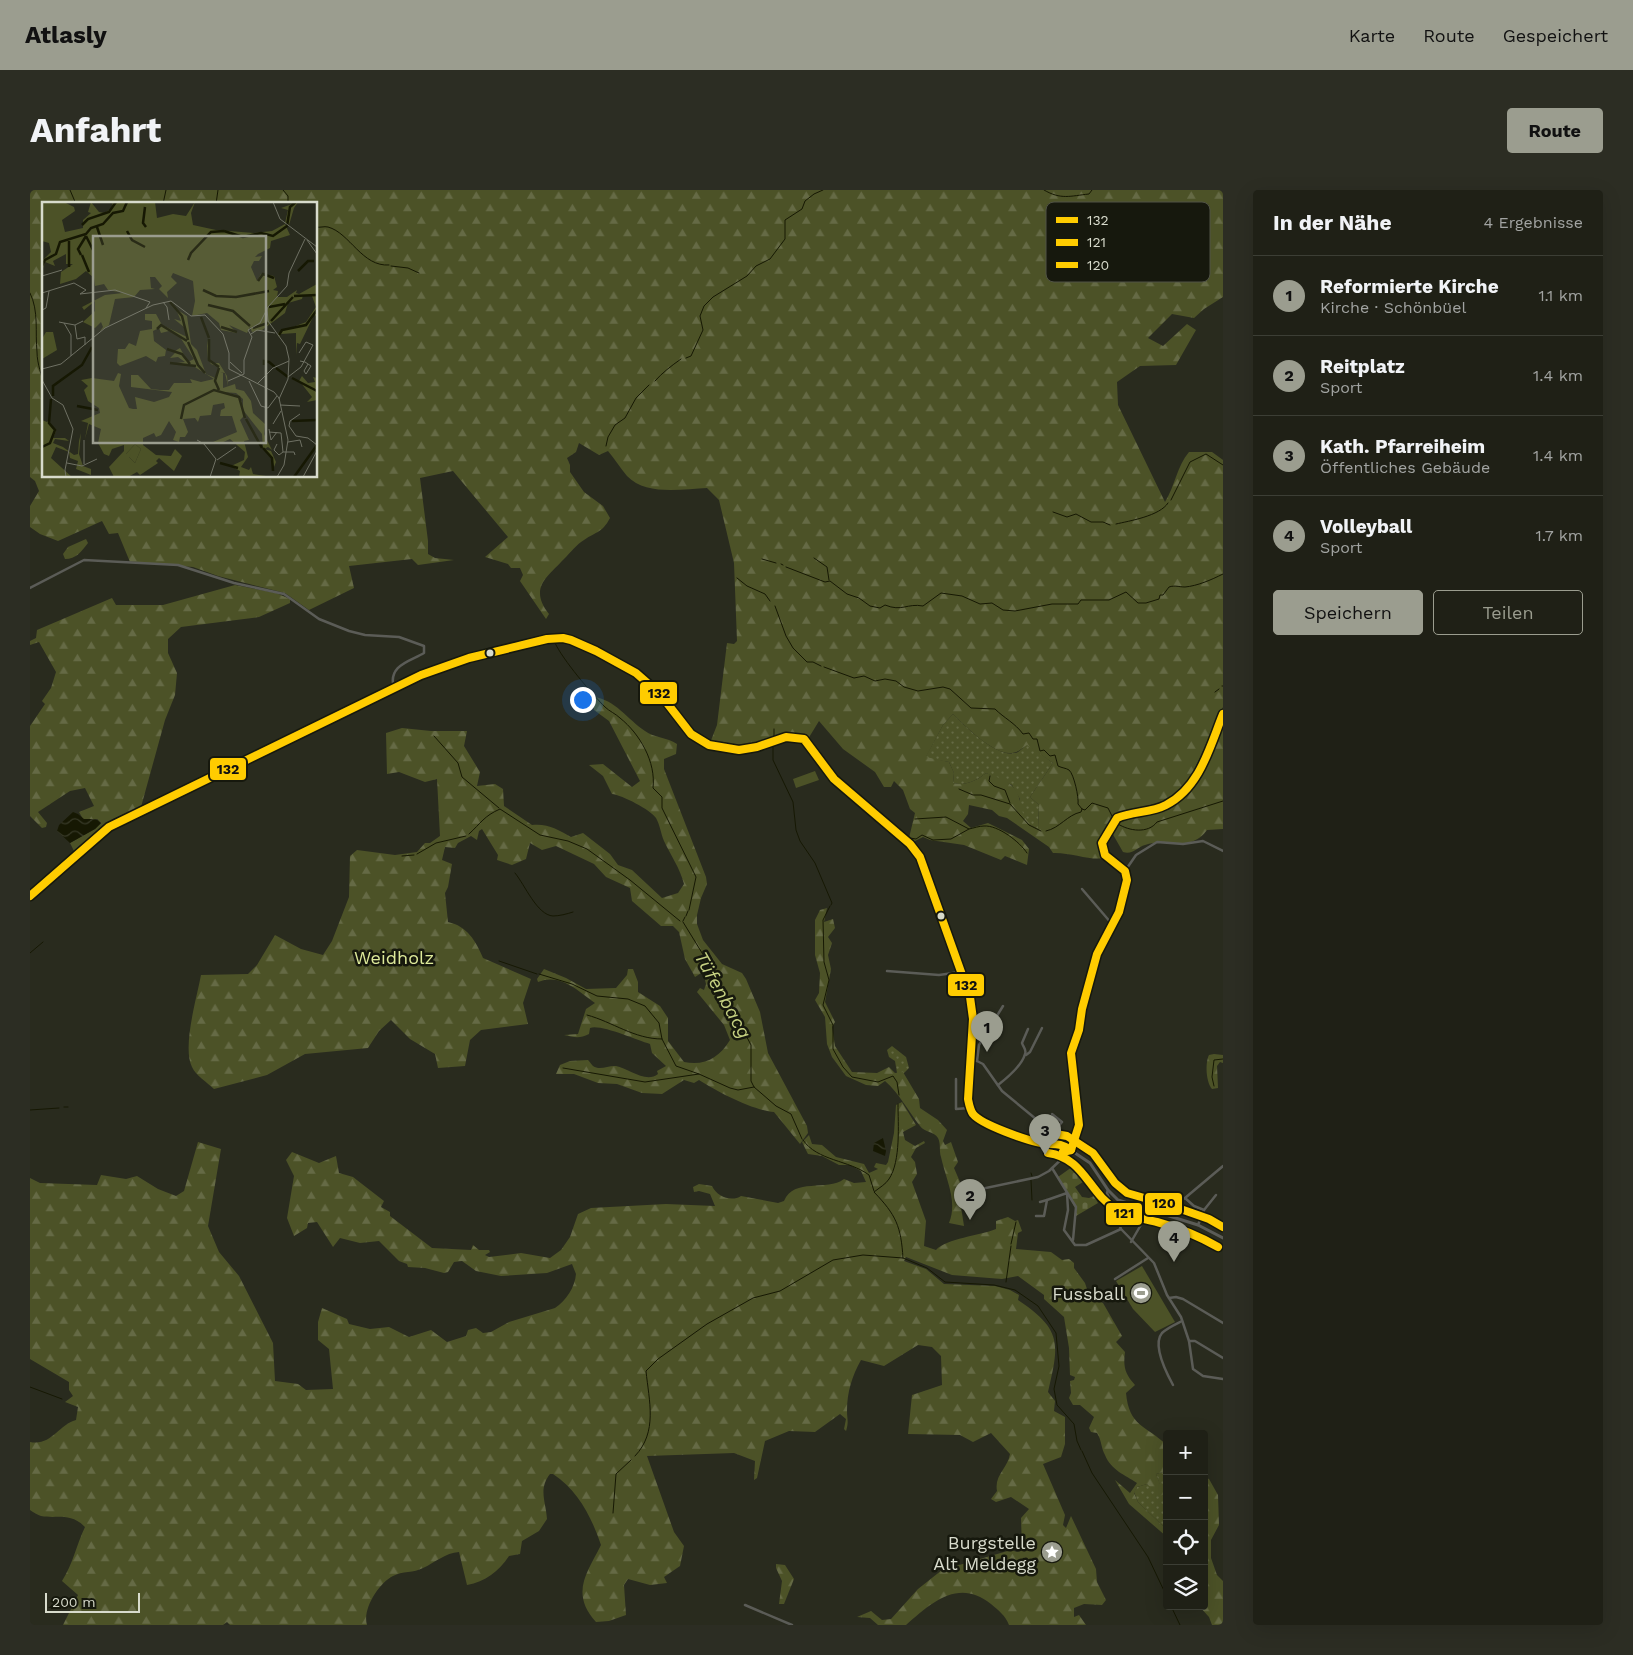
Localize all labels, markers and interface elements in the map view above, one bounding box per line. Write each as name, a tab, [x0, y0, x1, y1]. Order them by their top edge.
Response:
text: Atlasly	[25, 21, 107, 49]
text: Karte	[1349, 25, 1395, 46]
text: Route	[1423, 25, 1475, 46]
text: Gespeichert	[1503, 25, 1608, 46]
button: Route	[1507, 108, 1603, 153]
text: Anfahrt	[30, 109, 161, 151]
inset map	[42, 202, 318, 478]
legend	[1046, 202, 1210, 282]
text: In der Nähe	[1273, 210, 1392, 235]
text: 132	[1087, 212, 1109, 228]
text: 4 Ergebnisse	[1483, 213, 1583, 232]
text: 121	[1087, 234, 1106, 250]
text: 120	[1087, 257, 1109, 273]
text: Reformierte Kirche	[1320, 275, 1499, 298]
text: 1	[1286, 286, 1292, 305]
text: 1.1 km	[1538, 286, 1583, 305]
text: Kirche · Schönbüel	[1320, 298, 1466, 317]
text: Reitplatz	[1320, 355, 1405, 378]
text: 2	[1284, 366, 1294, 385]
text: 1.4 km	[1533, 366, 1583, 385]
text: Sport	[1320, 378, 1363, 397]
text: Kath. Pfarreiheim	[1320, 435, 1485, 458]
text: 3	[1284, 446, 1294, 465]
text: 1.4 km	[1533, 446, 1583, 465]
text: Öffentliches Gebäude	[1320, 458, 1490, 477]
text: Volleyball	[1320, 515, 1412, 538]
text: 4	[1284, 526, 1294, 545]
text: 1.7 km	[1536, 526, 1583, 545]
text: Sport	[1320, 538, 1363, 557]
button: Speichern	[1273, 590, 1423, 635]
button: Teilen	[1433, 590, 1583, 635]
unlabelled marker	[485, 648, 495, 658]
line badge: 132	[639, 681, 678, 705]
text: 132	[648, 685, 670, 701]
your location	[570, 687, 596, 713]
line badge: 132	[209, 757, 247, 781]
text: 132	[217, 761, 239, 777]
unlabelled marker	[936, 911, 946, 921]
park label: Weidholz	[354, 947, 434, 968]
water label: Tüfenbacg	[690, 947, 757, 1043]
line badge: 132	[947, 973, 985, 997]
text: 132	[955, 977, 977, 993]
pin: 1	[971, 1011, 1003, 1052]
pin: 3	[1029, 1114, 1061, 1155]
pin: 2	[954, 1179, 986, 1220]
line badge: 120	[1144, 1192, 1183, 1216]
text: 120	[1152, 1195, 1176, 1211]
line badge: 121	[1105, 1202, 1143, 1226]
text: 121	[1114, 1205, 1134, 1221]
pin: 4	[1158, 1221, 1190, 1262]
sports icon: Fussball	[1129, 1281, 1153, 1305]
place label: Fussball	[1052, 1283, 1125, 1304]
map controls	[1163, 1430, 1208, 1610]
button: +	[1163, 1430, 1208, 1475]
button: −	[1163, 1475, 1208, 1520]
button: locate	[1163, 1520, 1208, 1565]
place label: Burgstelle Alt Meldegg	[933, 1532, 1036, 1574]
place icon: Burgstelle Alt Meldegg	[1040, 1540, 1064, 1564]
button: layers	[1163, 1565, 1208, 1610]
scale bar	[45, 1590, 140, 1613]
text: 200 m	[52, 1594, 96, 1610]

